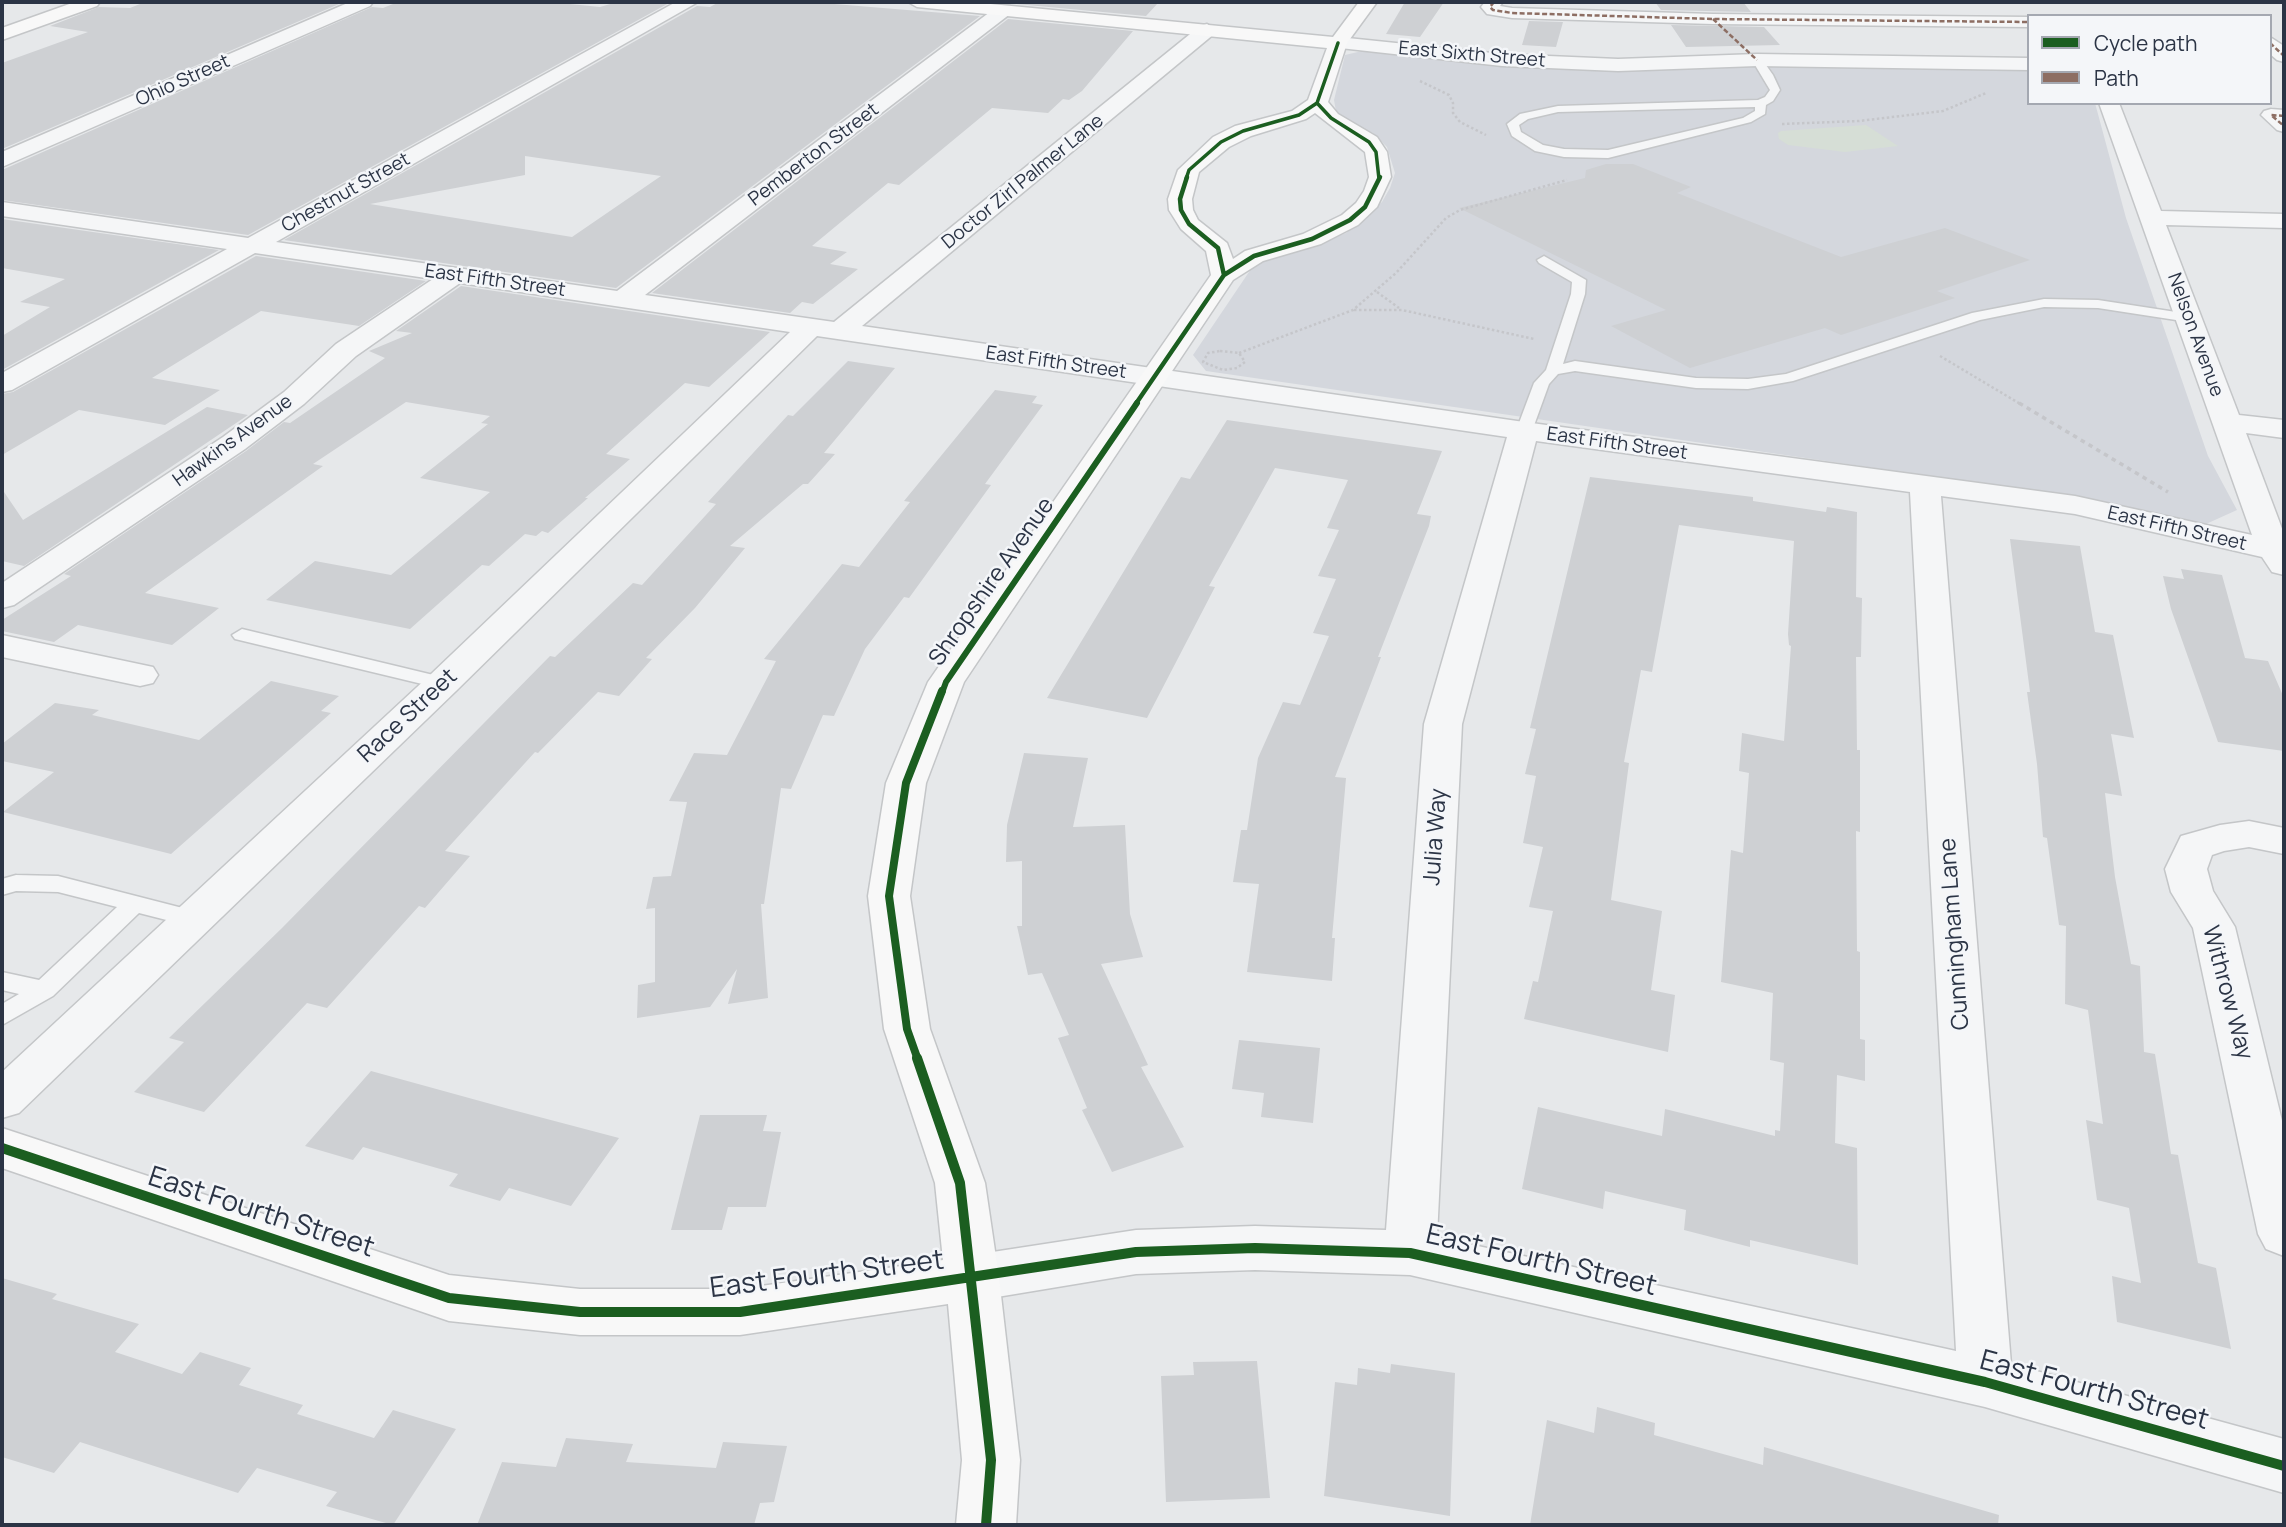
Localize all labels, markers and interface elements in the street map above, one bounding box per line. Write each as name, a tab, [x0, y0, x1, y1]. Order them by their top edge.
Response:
legend	[2027, 14, 2272, 105]
text: Cycle path	[2094, 29, 2197, 57]
street label: East Sixth Street	[1398, 37, 1546, 73]
street label: Ohio Street	[133, 50, 233, 112]
text: Path	[2094, 64, 2139, 92]
street label: Pemberton Street	[744, 99, 884, 211]
street label: Doctor Zirl Palmer Lane	[938, 110, 1108, 254]
street label: Chestnut Street	[278, 148, 414, 238]
street label: East Fifth Street	[423, 260, 567, 302]
street label: Nelson Avenue	[2162, 270, 2228, 400]
street label: East Fifth Street	[984, 342, 1128, 384]
street label: Hawkins Avenue	[169, 390, 297, 492]
street label: East Fifth Street	[1545, 423, 1689, 465]
street label: Shropshire Avenue	[924, 493, 1060, 671]
street label: East Fifth Street	[2105, 502, 2249, 556]
street label: Race Street	[353, 663, 463, 769]
street label: Julia Way	[1419, 788, 1453, 886]
street label: Cunningham Lane	[1935, 837, 1975, 1031]
street label: Withrow Way	[2196, 923, 2258, 1063]
street label: East Fourth Street	[144, 1161, 378, 1265]
street label: East Fourth Street	[1422, 1218, 1660, 1304]
street label: East Fourth Street	[708, 1244, 946, 1306]
street label: East Fourth Street	[1976, 1344, 2212, 1438]

